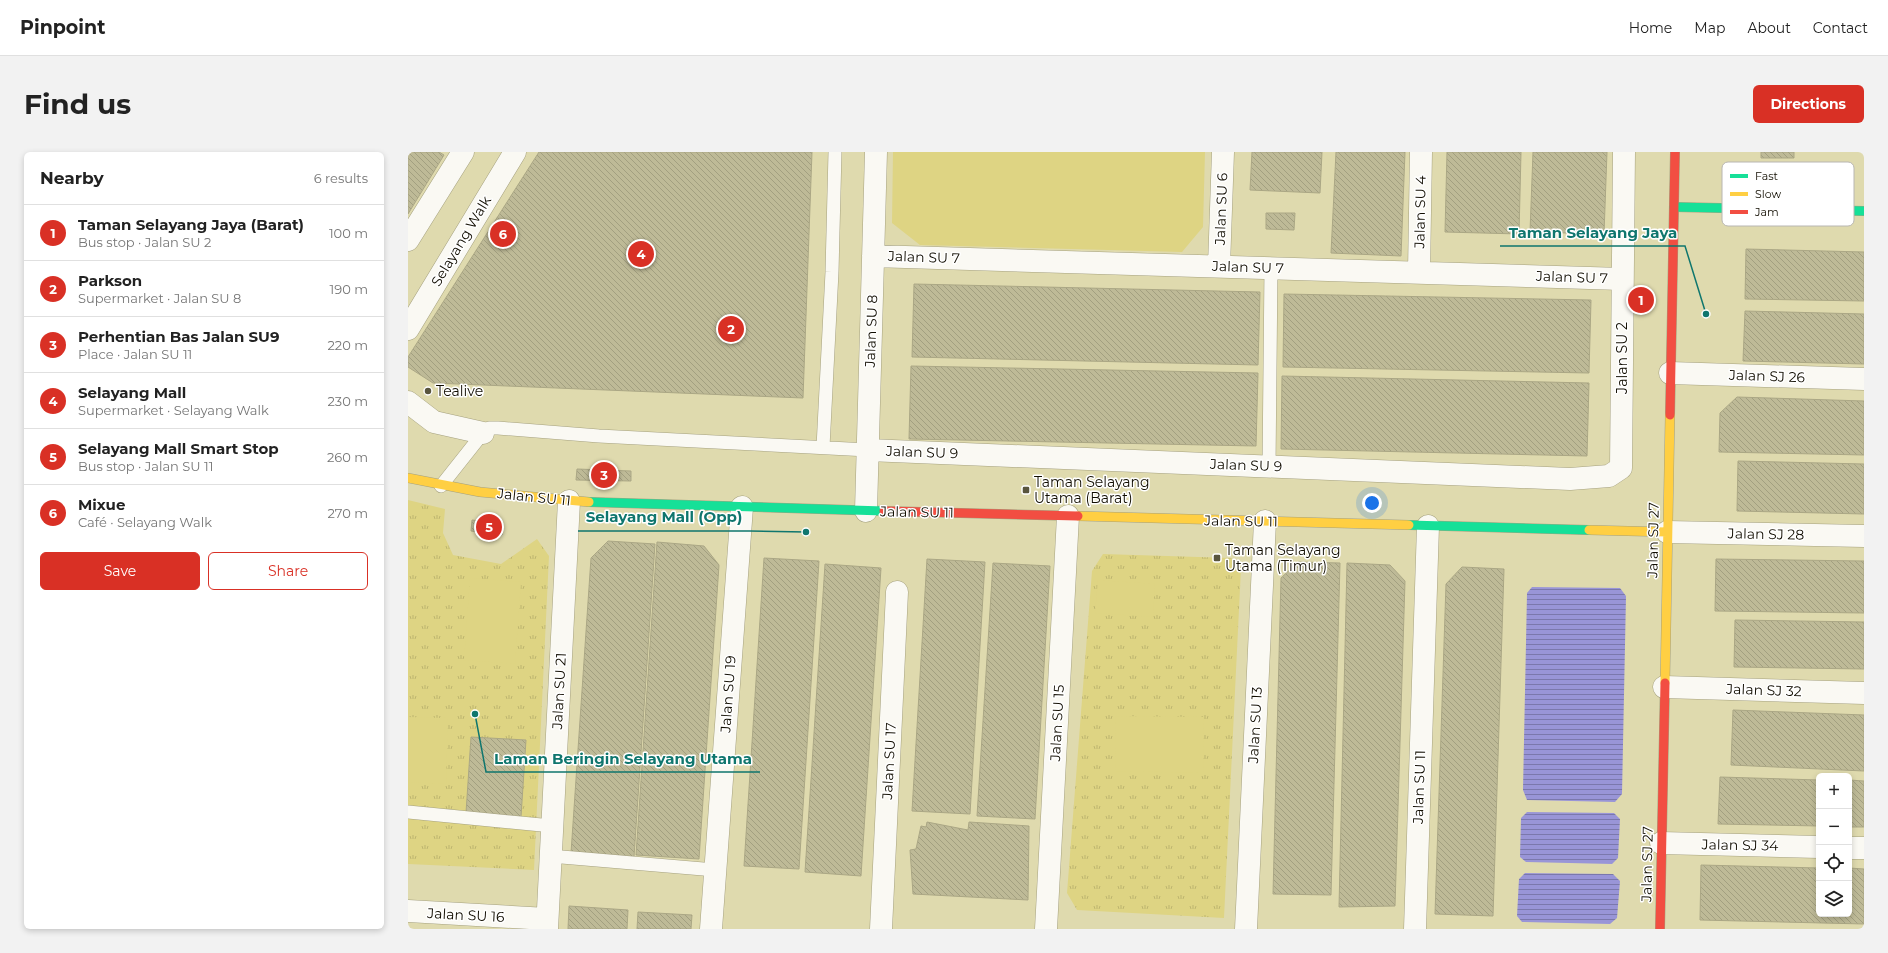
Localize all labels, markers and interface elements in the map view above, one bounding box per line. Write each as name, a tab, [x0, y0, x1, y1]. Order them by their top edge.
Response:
text: Pinpoint	[20, 16, 105, 39]
text: Home	[1629, 19, 1672, 37]
text: Map	[1694, 19, 1725, 37]
text: About	[1747, 19, 1791, 37]
text: Contact	[1813, 19, 1868, 37]
button: Directions	[1753, 85, 1864, 123]
text: Find us	[24, 87, 131, 121]
legend	[1722, 162, 1854, 226]
text: Nearby	[40, 168, 104, 188]
text: Fast	[1755, 169, 1779, 183]
text: 6 results	[314, 170, 368, 186]
street label: Jalan SU 6	[1211, 172, 1231, 246]
street label: Jalan SU 4	[1410, 175, 1430, 250]
text: Slow	[1755, 187, 1781, 201]
street label: Selayang Walk	[427, 192, 495, 289]
text: Jam	[1754, 205, 1779, 219]
text: Taman Selayang Jaya (Barat)	[78, 215, 304, 234]
pin: 6	[490, 219, 516, 249]
callout: Taman Selayang Jaya	[1500, 219, 1685, 246]
text: Taman Selayang Jaya	[1509, 223, 1677, 242]
text: 1	[50, 225, 56, 241]
text: 100 m	[329, 225, 368, 241]
text: Bus stop · Jalan SU 2	[78, 234, 211, 250]
pin: 4	[628, 239, 654, 269]
street label: Jalan SU 7	[887, 247, 960, 267]
street label: Jalan SU 7	[1211, 257, 1284, 277]
street label: Jalan SU 7	[1535, 267, 1608, 287]
text: Parkson	[78, 271, 142, 290]
text: 2	[49, 281, 57, 297]
text: 190 m	[330, 281, 368, 297]
pin: 1	[1628, 285, 1654, 315]
text: Supermarket · Jalan SU 8	[78, 290, 241, 306]
street label: Jalan SU 8	[861, 294, 881, 369]
pin: 2	[718, 314, 744, 344]
street label: Jalan SU 2	[1613, 322, 1631, 395]
text: Perhentian Bas Jalan SU9	[78, 327, 279, 346]
text: 3	[49, 337, 57, 353]
text: 220 m	[327, 337, 368, 353]
text: Place · Jalan SU 11	[78, 346, 192, 362]
street label: Jalan SJ 26	[1728, 366, 1806, 386]
place label: Tealive	[436, 382, 483, 400]
text: Selayang Mall	[78, 383, 186, 402]
marker: Tealive	[423, 386, 433, 396]
text: 4	[49, 393, 57, 409]
text: 230 m	[327, 393, 368, 409]
text: Supermarket · Selayang Walk	[78, 402, 269, 418]
text: Selayang Mall Smart Stop	[78, 439, 279, 458]
street label: Jalan SU 9	[885, 442, 958, 462]
text: 5	[49, 449, 57, 465]
text: 260 m	[327, 449, 368, 465]
street label: Jalan SU 9	[1209, 455, 1282, 475]
text: Bus stop · Jalan SU 11	[78, 458, 213, 474]
pin: 3	[591, 460, 617, 490]
place label: Taman Selayang Utama (Barat)	[1034, 473, 1150, 507]
street label: Jalan SU 11	[495, 484, 572, 510]
marker: Taman Selayang Utama (Barat)	[1021, 485, 1031, 495]
your location	[1362, 493, 1382, 513]
text: Mixue	[78, 495, 125, 514]
street label: Jalan SU 11	[879, 502, 954, 522]
street label: Jalan SJ 27	[1643, 502, 1663, 579]
callout: Selayang Mall (Opp)	[578, 504, 750, 531]
text: 6	[49, 505, 57, 521]
text: 270 m	[327, 505, 368, 521]
text: Selayang Mall (Opp)	[586, 507, 742, 526]
street label: Jalan SU 11	[1203, 511, 1278, 531]
pin: 5	[476, 512, 502, 542]
text: Café · Selayang Walk	[78, 514, 212, 530]
street label: Jalan SJ 28	[1727, 524, 1805, 544]
place label: Taman Selayang Utama (Timur)	[1225, 541, 1341, 575]
button: Save	[40, 552, 200, 590]
button: Share	[208, 552, 368, 590]
marker: Taman Selayang Utama (Timur)	[1212, 553, 1222, 563]
street label: Jalan SU 21	[548, 652, 570, 731]
street label: Jalan SU 19	[716, 655, 740, 734]
street label: Jalan SJ 32	[1725, 680, 1802, 700]
street label: Jalan SU 15	[1046, 684, 1068, 763]
street label: Jalan SU 13	[1244, 686, 1266, 765]
street label: Jalan SU 17	[878, 722, 900, 801]
callout: Laman Beringin Selayang Utama	[486, 745, 760, 772]
text: Laman Beringin Selayang Utama	[494, 749, 752, 768]
street label: Jalan SU 11	[1409, 750, 1429, 825]
map controls	[1816, 773, 1852, 917]
button: +	[1816, 773, 1852, 809]
button: −	[1816, 809, 1852, 845]
street label: Jalan SJ 27	[1637, 826, 1657, 903]
street label: Jalan SJ 34	[1700, 835, 1779, 855]
button: locate	[1816, 845, 1852, 881]
button: layers	[1816, 881, 1852, 917]
street label: Jalan SU 16	[426, 904, 506, 926]

